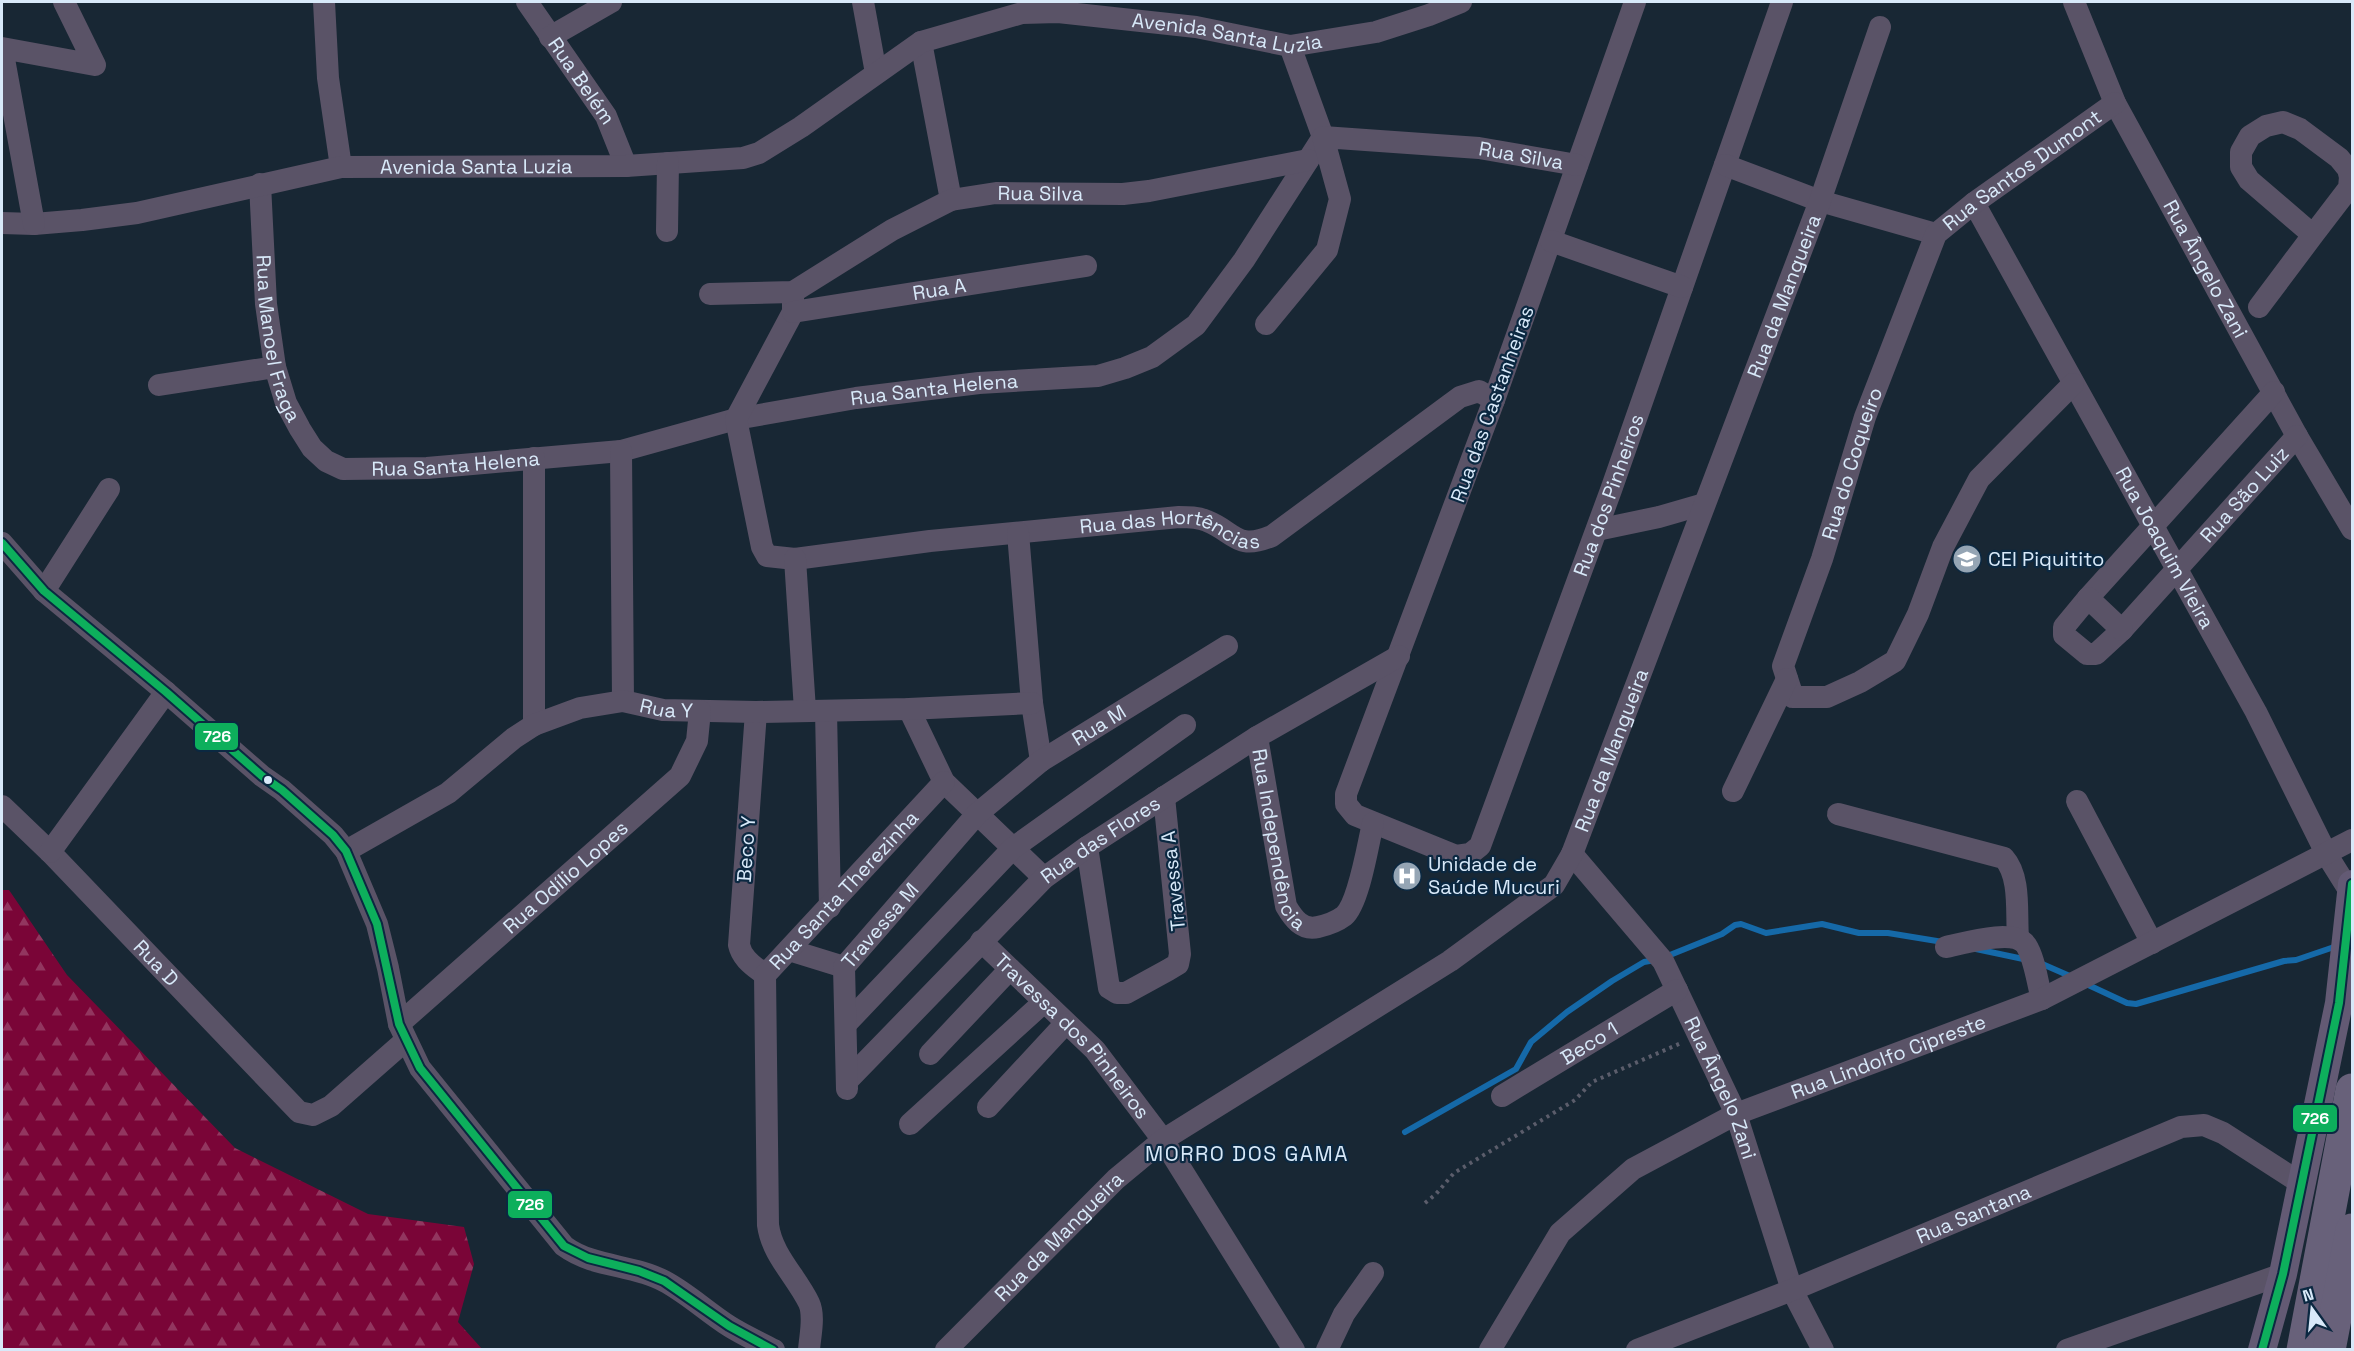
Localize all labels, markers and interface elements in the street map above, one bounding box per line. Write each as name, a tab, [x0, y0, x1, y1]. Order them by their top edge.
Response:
street label: Avenida Santa Luzia	[1131, 7, 1324, 60]
street label: Rua Belém	[542, 32, 621, 130]
street label: Rua Santos Dumont	[1937, 104, 2107, 236]
street label: Rua Silva	[1477, 135, 1566, 175]
street label: Avenida Santa Luzia	[380, 153, 573, 180]
street label: Rua Silva	[998, 180, 1083, 207]
street label: Rua Ângelo Zani	[2157, 195, 2254, 342]
street label: Rua da Mangueira	[1741, 211, 1827, 381]
street label: Rua Manoel Fraga	[251, 254, 307, 427]
street label: Rua A	[911, 272, 968, 306]
street label: Rua das Castanheiras	[1444, 302, 1540, 506]
street label: Rua Santa Helena	[849, 368, 1019, 412]
street label: Rua do Coqueiro	[1816, 383, 1888, 543]
street label: Rua dos Pinheiros	[1567, 410, 1650, 580]
street label: Rua São Luiz	[2194, 441, 2294, 548]
street label: Rua Santa Helena	[371, 445, 541, 482]
street label: Rua Joaquim Vieira	[2110, 462, 2220, 633]
street label: Rua das Hortências	[1078, 504, 1261, 555]
school or university icon: CEI Piquitito	[1951, 543, 1983, 575]
place label: CEI Piquitito	[1988, 546, 2104, 572]
street label: Rua da Mangueira	[1569, 665, 1654, 836]
street label: Rua Y	[637, 692, 693, 724]
street label: Rua M	[1067, 699, 1131, 752]
line badge: 726	[194, 722, 239, 751]
text: 726	[203, 726, 231, 747]
street label: Rua Independência	[1246, 747, 1311, 936]
unlabelled marker	[262, 774, 274, 786]
street label: Rua das Flores	[1035, 790, 1165, 889]
street label: Rua Santa Therezinha	[763, 805, 924, 975]
street label: Rua Odílio Lopes	[497, 815, 633, 939]
street label: Beco Y	[731, 815, 761, 883]
street label: Travessa A	[1155, 829, 1191, 932]
place label: Unidade de Saúde Mucuri	[1428, 851, 1560, 900]
hospital icon: Unidade de Saúde Mucuri	[1391, 860, 1423, 892]
street label: Travessa M	[836, 877, 925, 974]
street label: Rua D	[128, 934, 185, 992]
street label: Travessa dos Pinheiros	[989, 948, 1155, 1124]
street label: Rua Lindolfo Cipreste	[1787, 1008, 1990, 1105]
street label: Rua Ângelo Zani	[1678, 1012, 1763, 1162]
street label: Beco 1	[1556, 1016, 1623, 1071]
line badge: 726	[2292, 1104, 2338, 1133]
text: 726	[2301, 1108, 2329, 1129]
district label: MORRO DOS GAMA	[1145, 1140, 1349, 1167]
street label: Rua da Mangueira	[989, 1166, 1129, 1307]
street label: Rua Santana	[1912, 1178, 2035, 1249]
line badge: 726	[507, 1190, 553, 1219]
text: 726	[516, 1194, 544, 1215]
north arrow	[2282, 1279, 2342, 1339]
text: N	[2300, 1283, 2316, 1307]

